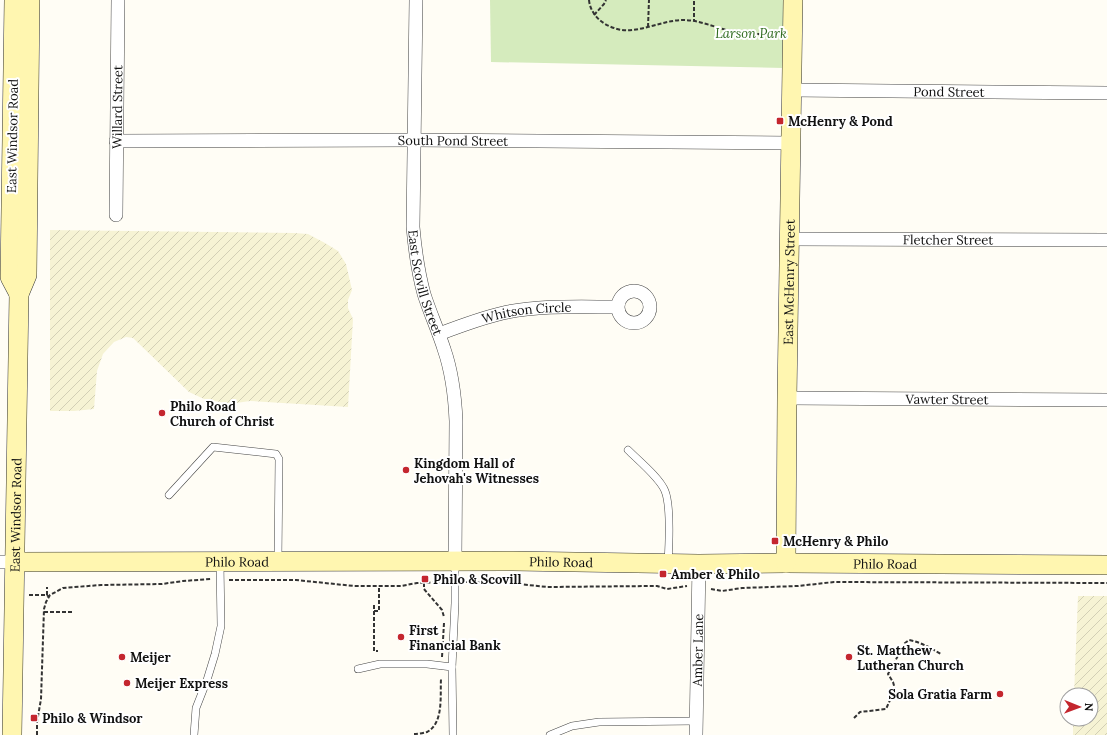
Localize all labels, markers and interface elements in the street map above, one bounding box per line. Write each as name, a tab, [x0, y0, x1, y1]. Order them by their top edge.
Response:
park label: Larson Park	[715, 25, 787, 42]
street label: Willard Street	[109, 65, 126, 149]
street label: East Windsor Road	[3, 79, 22, 193]
street label: Pond Street	[913, 83, 985, 101]
place label: McHenry & Pond	[788, 113, 893, 130]
marker: McHenry & Pond	[775, 116, 785, 126]
street label: South Pond Street	[398, 132, 508, 150]
street label: East McHenry Street	[780, 219, 799, 345]
street label: East Scovill Street	[404, 229, 446, 338]
street label: Fletcher Street	[903, 231, 993, 249]
street label: Whitson Circle	[480, 299, 572, 327]
street label: Vawter Street	[904, 391, 989, 408]
place label: Philo Road Church of Christ	[170, 398, 275, 430]
marker: Philo Road Church of Christ	[157, 408, 167, 418]
place label: Kingdom Hall of Jehovah's Witnesses	[414, 455, 539, 487]
street label: East Windsor Road	[7, 458, 25, 572]
marker: Kingdom Hall of Jehovah's Witnesses	[401, 465, 411, 475]
place label: McHenry & Philo	[783, 533, 888, 550]
marker: McHenry & Philo	[770, 536, 780, 546]
street label: Philo Road	[205, 553, 269, 571]
street label: Philo Road	[529, 553, 593, 571]
street label: Philo Road	[853, 555, 917, 573]
place label: Amber & Philo	[671, 566, 760, 583]
marker: Amber & Philo	[658, 569, 668, 579]
place label: Philo & Scovill	[433, 571, 522, 588]
marker: Philo & Scovill	[420, 574, 430, 584]
street label: Amber Lane	[689, 613, 707, 688]
place label: First Financial Bank	[409, 622, 501, 654]
marker: First Financial Bank	[396, 632, 406, 642]
place label: St. Matthew Lutheran Church	[857, 642, 964, 674]
place label: Meijer	[130, 649, 172, 666]
marker: Meijer	[117, 652, 127, 662]
marker: St. Matthew Lutheran Church	[844, 652, 854, 662]
place label: Meijer Express	[135, 675, 228, 692]
marker: Meijer Express	[122, 678, 132, 688]
place label: Sola Gratia Farm	[888, 686, 992, 703]
north arrow	[1059, 687, 1099, 727]
marker: Sola Gratia Farm	[995, 689, 1005, 699]
text: N	[1082, 703, 1096, 712]
place label: Philo & Windsor	[42, 710, 143, 727]
marker: Philo & Windsor	[29, 713, 39, 723]

